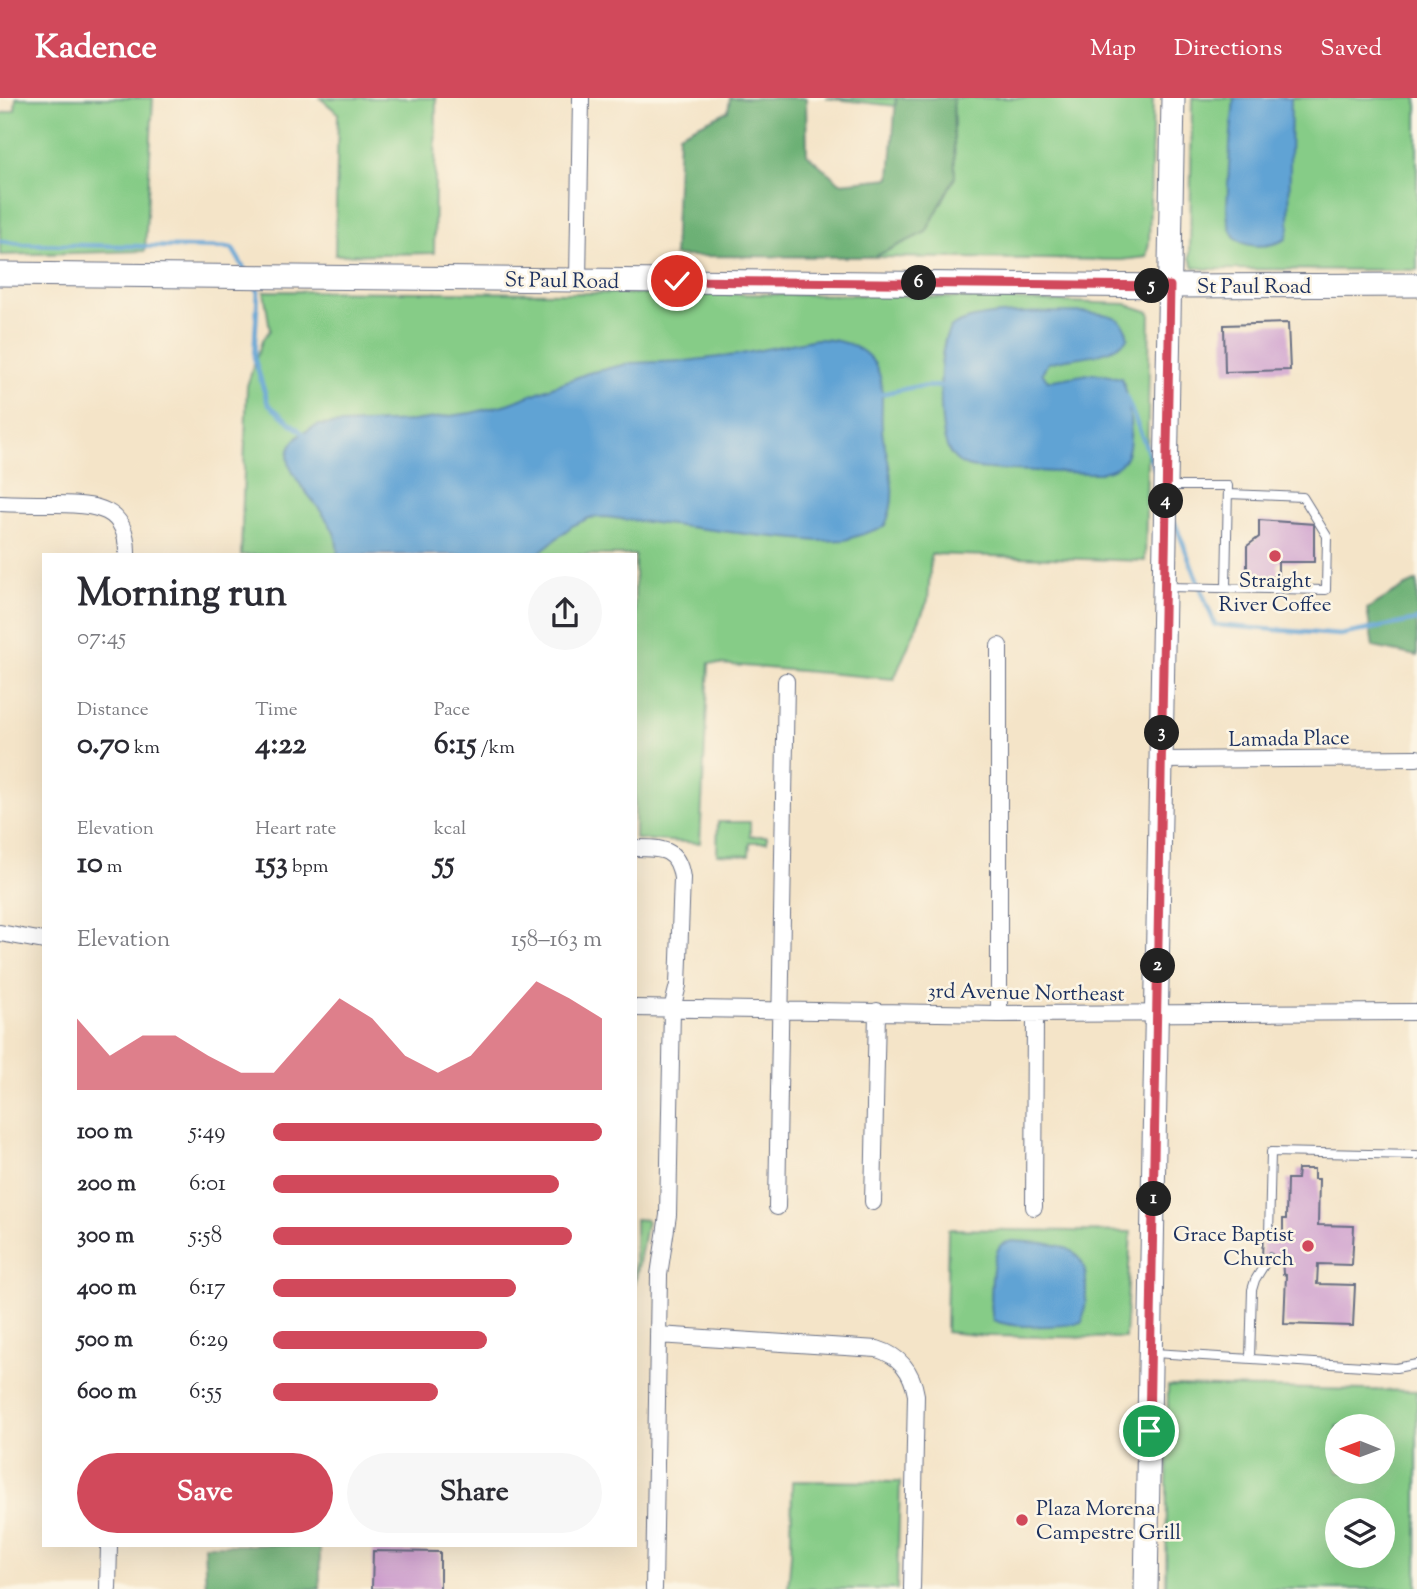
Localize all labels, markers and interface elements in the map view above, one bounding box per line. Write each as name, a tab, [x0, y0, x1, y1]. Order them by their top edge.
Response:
text: Kadence	[35, 25, 157, 73]
text: Map	[1090, 32, 1136, 66]
text: Directions	[1174, 32, 1282, 66]
text: Saved	[1320, 32, 1382, 66]
pin	[647, 251, 707, 311]
icon: check	[658, 262, 696, 300]
street label: St Paul Road	[504, 266, 620, 298]
pin: 6	[902, 266, 936, 300]
pin: 5	[1134, 268, 1170, 304]
text: 6	[914, 269, 923, 296]
text: 5	[1148, 272, 1155, 299]
street label: St Paul Road	[1197, 273, 1312, 303]
pin: 4	[1148, 484, 1184, 518]
text: 4	[1161, 487, 1170, 514]
marker: Straight River Coffee	[1267, 548, 1283, 564]
place label: Straight River Coffee	[1218, 567, 1332, 621]
text: Morning run	[77, 569, 287, 623]
button: share	[528, 576, 602, 650]
text: 07:45	[77, 622, 126, 655]
text: Distance	[77, 697, 149, 724]
text: Time	[255, 697, 298, 724]
text: Pace	[434, 697, 470, 724]
pin: 3	[1144, 716, 1180, 750]
text: 3	[1158, 719, 1165, 746]
text: 0.70	[77, 724, 130, 767]
text: 4:22	[255, 724, 306, 767]
text: 6:15	[434, 724, 477, 767]
street label: Lamada Place	[1228, 724, 1350, 756]
text: km	[130, 735, 160, 762]
text: /km	[477, 735, 515, 762]
text: Elevation	[77, 816, 154, 843]
text: Heart rate	[255, 816, 336, 843]
text: kcal	[434, 816, 466, 843]
text: 10	[77, 843, 103, 886]
text: 153	[255, 843, 288, 886]
text: 55	[434, 843, 454, 886]
text: m	[103, 854, 123, 881]
text: bpm	[288, 854, 328, 881]
text: Elevation	[77, 924, 170, 957]
text: 158–163 m	[511, 924, 602, 957]
pin: 2	[1140, 948, 1176, 984]
text: 2	[1153, 952, 1162, 979]
street label: 3rd Avenue Northeast	[927, 977, 1125, 1011]
text: 100 m	[77, 1116, 133, 1149]
text: 5:49	[189, 1116, 225, 1149]
text: 200 m	[77, 1168, 136, 1201]
text: 6:01	[189, 1168, 226, 1201]
pin: 1	[1136, 1182, 1172, 1216]
text: 1	[1150, 1185, 1157, 1212]
text: 300 m	[77, 1220, 134, 1253]
text: 5:58	[189, 1220, 222, 1253]
place label: Grace Baptist Church	[1173, 1221, 1294, 1275]
marker: Grace Baptist Church	[1300, 1238, 1316, 1254]
text: 400 m	[77, 1272, 137, 1305]
text: 6:17	[189, 1272, 226, 1305]
text: 500 m	[77, 1324, 133, 1357]
text: 6:29	[189, 1324, 228, 1357]
text: 600 m	[77, 1376, 137, 1409]
text: 6:55	[189, 1376, 222, 1409]
pin	[1119, 1401, 1179, 1461]
icon: arrive	[1130, 1412, 1168, 1450]
north arrow	[1325, 1414, 1395, 1484]
map controls	[1325, 1414, 1395, 1568]
button: Save	[77, 1453, 333, 1533]
button: Share	[347, 1453, 602, 1533]
place label: Plaza Morena Campestre Grill	[1036, 1495, 1181, 1549]
button: layers	[1325, 1498, 1395, 1568]
marker: Plaza Morena Campestre Grill	[1014, 1512, 1030, 1528]

